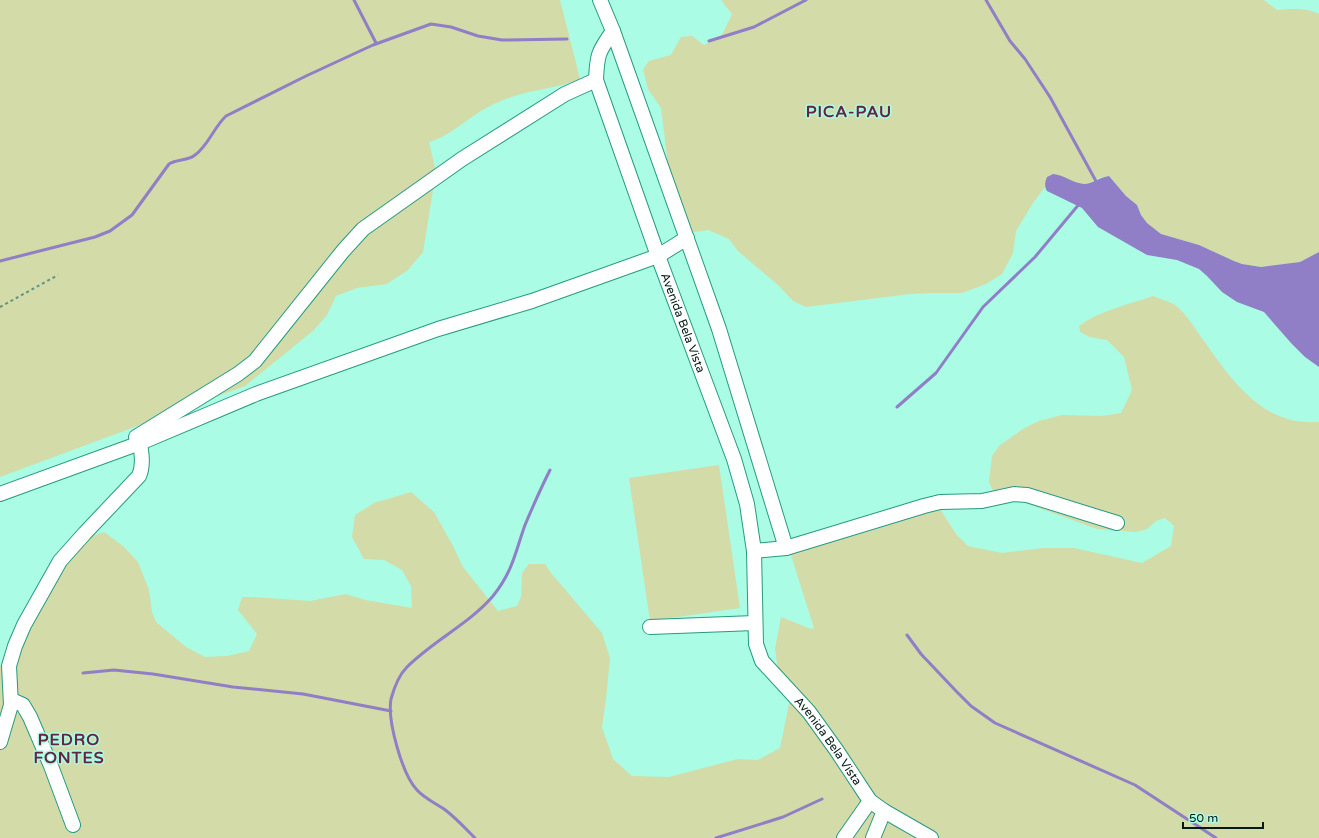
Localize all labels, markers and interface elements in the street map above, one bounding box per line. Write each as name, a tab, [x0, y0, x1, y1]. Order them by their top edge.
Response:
district label: PICA-PAU	[806, 102, 892, 122]
street label: Avenida Bela Vista	[658, 271, 708, 375]
street label: Avenida Bela Vista	[792, 694, 865, 788]
district label: PEDRO FONTES	[33, 730, 105, 768]
scale bar	[1183, 804, 1263, 830]
text: 50 m	[1189, 811, 1218, 825]

